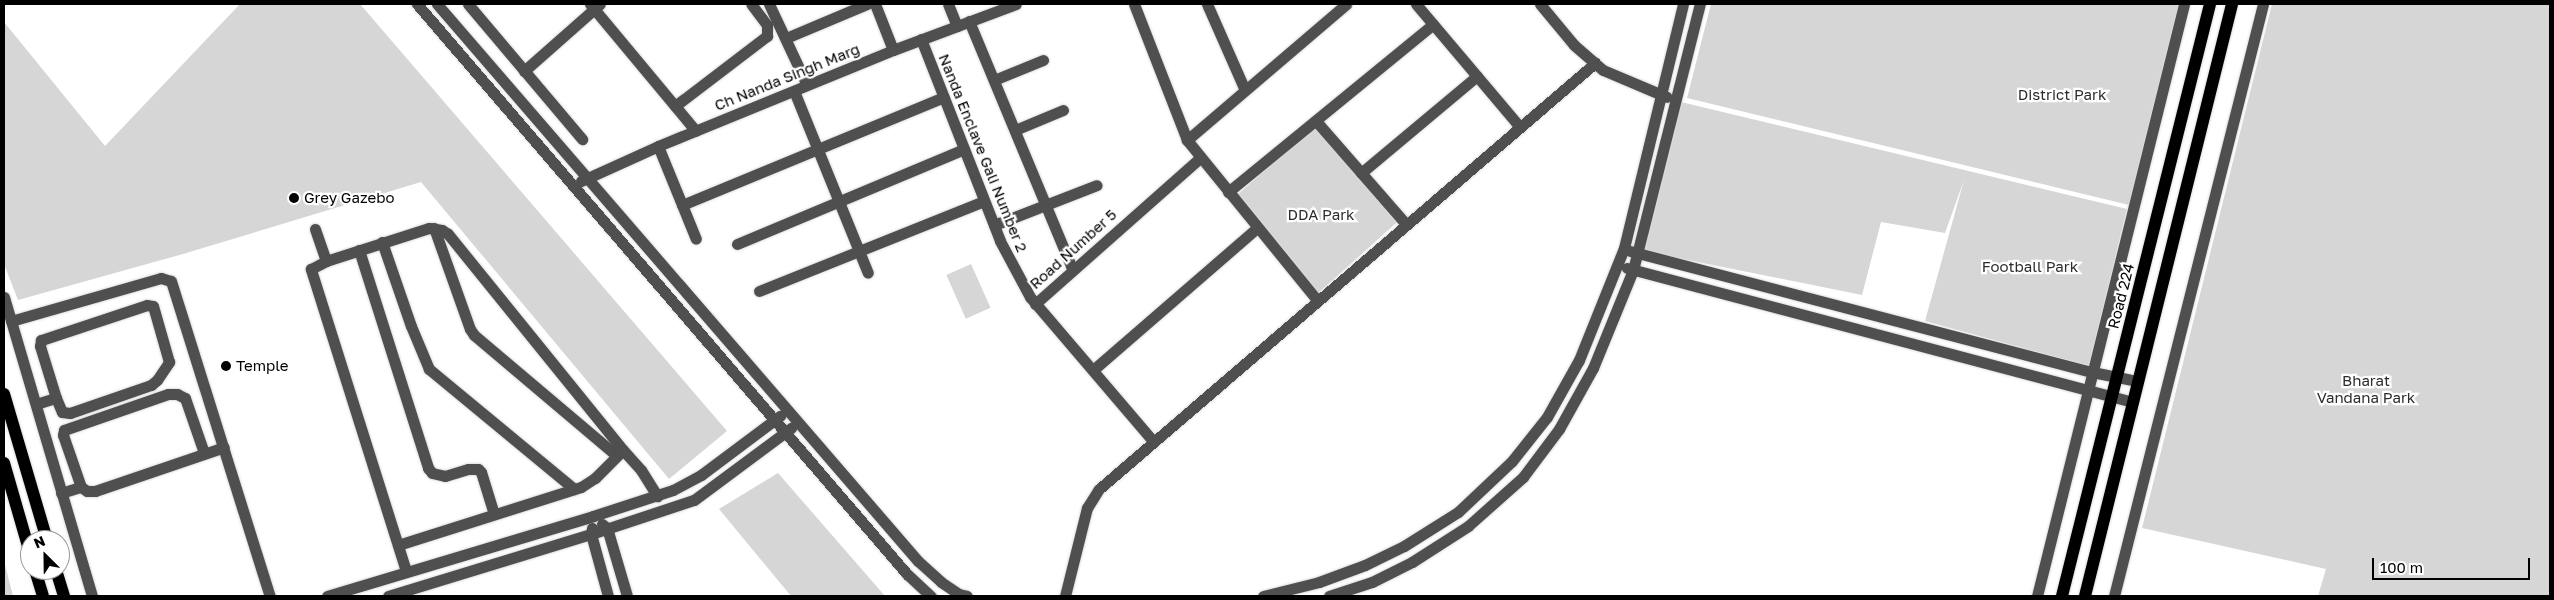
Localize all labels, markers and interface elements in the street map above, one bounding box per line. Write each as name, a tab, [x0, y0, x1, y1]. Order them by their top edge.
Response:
street label: Ch Nanda Singh Marg	[712, 40, 862, 114]
street label: Nanda Enclave Gali Number 2	[935, 51, 1031, 255]
park label: District Park	[2018, 86, 2106, 104]
place label: Grey Gazebo	[304, 189, 394, 207]
marker: Grey Gazebo	[288, 192, 300, 204]
street label: Road Number 5	[1026, 205, 1120, 293]
park label: DDA Park	[1288, 206, 1354, 224]
park label: Football Park	[1982, 258, 2078, 276]
street label: Road 224	[2104, 261, 2138, 331]
place label: Temple	[236, 357, 288, 375]
marker: Temple	[220, 360, 232, 372]
park label: Bharat Vandana Park	[2317, 371, 2415, 406]
north arrow	[20, 530, 70, 580]
text: N	[31, 532, 48, 552]
scale bar	[2374, 548, 2532, 580]
text: 100 m	[2380, 558, 2423, 576]

